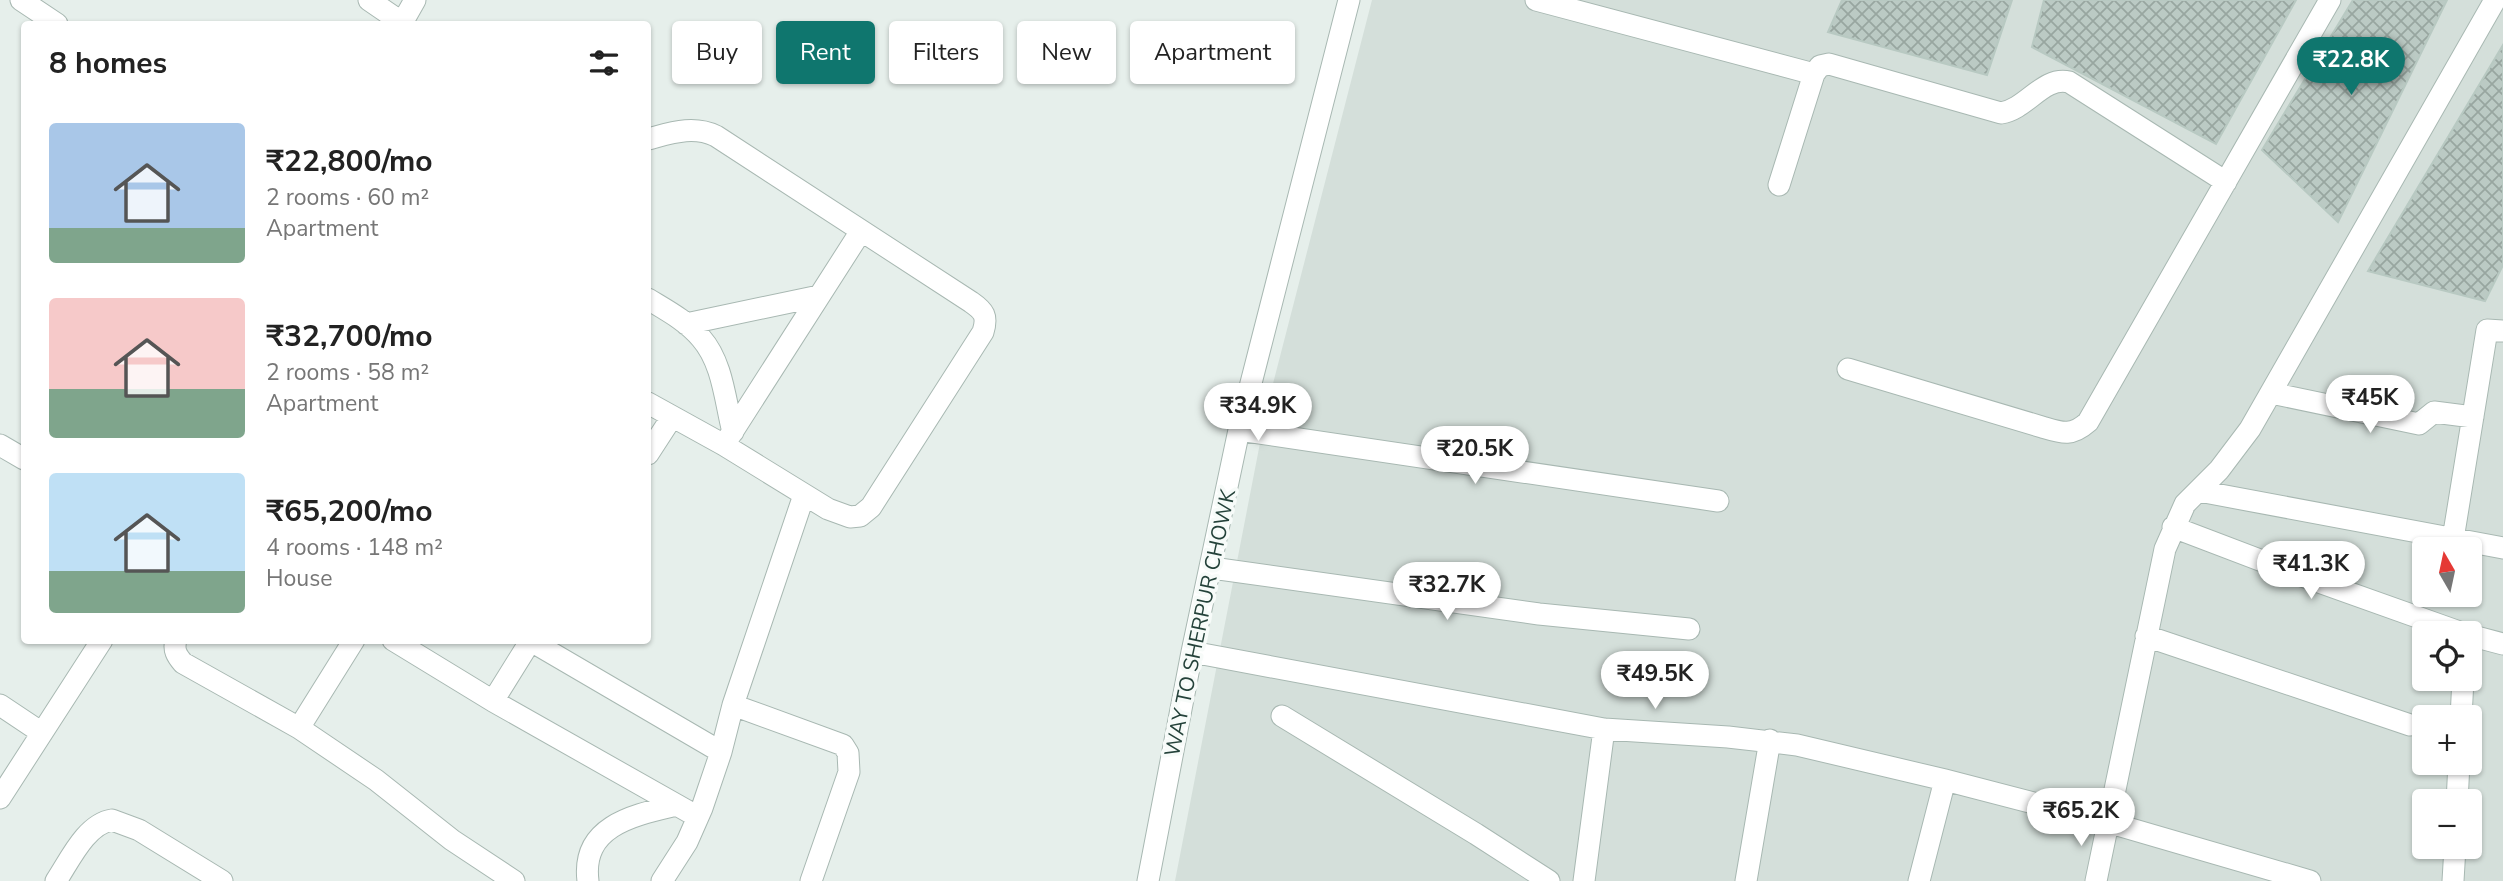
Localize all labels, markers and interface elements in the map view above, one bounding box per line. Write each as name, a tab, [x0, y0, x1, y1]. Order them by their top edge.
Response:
chip: Buy	[672, 21, 762, 84]
chip: Rent	[776, 21, 875, 84]
chip: Filters	[889, 21, 1003, 84]
chip: New	[1017, 21, 1116, 84]
chip: Apartment	[1130, 21, 1295, 84]
pin: ₹22.8K	[2294, 38, 2408, 97]
text: 8 homes	[49, 43, 167, 84]
icon: filters	[585, 44, 623, 82]
text: ₹22.8K	[2313, 44, 2389, 75]
text: ₹22,800/mo	[266, 141, 433, 182]
icon: home	[105, 151, 189, 235]
text: 2 rooms · 60 m²	[266, 182, 429, 213]
text: Apartment	[266, 213, 378, 244]
text: ₹32,700/mo	[266, 316, 433, 357]
icon: home	[105, 326, 189, 410]
text: 2 rooms · 58 m²	[266, 357, 429, 388]
pin: ₹45K	[2329, 376, 2411, 435]
text: ₹45K	[2342, 382, 2398, 413]
pin: ₹34.9K	[1201, 384, 1315, 443]
text: Apartment	[266, 388, 378, 419]
text: ₹34.9K	[1220, 390, 1296, 421]
pin: ₹20.5K	[1418, 426, 1532, 486]
text: ₹20.5K	[1437, 433, 1513, 464]
street label: WAY TO SHERPUR CHOWK	[1158, 486, 1242, 759]
text: ₹65,200/mo	[266, 491, 433, 532]
icon: home	[105, 501, 189, 585]
text: 4 rooms · 148 m²	[266, 532, 443, 563]
north arrow	[2412, 537, 2482, 607]
map controls	[2412, 537, 2482, 859]
pin: ₹41.3K	[2254, 542, 2368, 601]
text: ₹41.3K	[2273, 548, 2349, 579]
pin: ₹32.7K	[1390, 562, 1504, 622]
text: House	[266, 563, 333, 594]
text: ₹32.7K	[1409, 569, 1485, 600]
button: locate	[2412, 621, 2482, 691]
pin: ₹49.5K	[1598, 652, 1712, 711]
text: ₹49.5K	[1617, 658, 1693, 689]
button: +	[2412, 705, 2482, 775]
pin: ₹65.2K	[2024, 788, 2138, 848]
button: −	[2412, 789, 2482, 859]
text: ₹65.2K	[2043, 795, 2119, 826]

